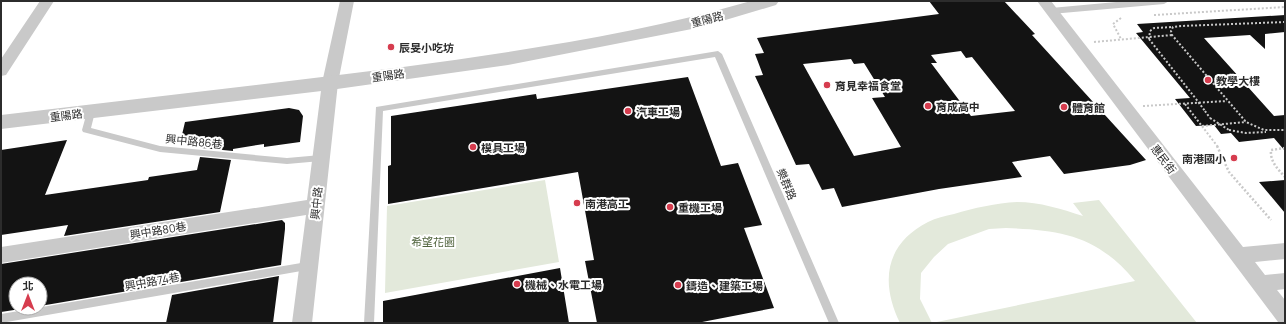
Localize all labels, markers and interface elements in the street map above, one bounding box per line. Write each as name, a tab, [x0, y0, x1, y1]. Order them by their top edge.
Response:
street label: 重陽路	[689, 7, 725, 31]
place label: 辰旻小吃坊	[399, 40, 454, 55]
marker: 辰旻小吃坊	[386, 42, 396, 52]
street label: 重陽路	[371, 65, 405, 85]
place label: 教學大樓	[1216, 73, 1260, 88]
marker: 教學大樓	[1203, 75, 1213, 85]
place label: 育見幸福食堂	[835, 78, 901, 93]
marker: 育見幸福食堂	[822, 80, 832, 90]
place label: 育成高中	[936, 99, 980, 114]
place label: 體育館	[1072, 100, 1105, 115]
marker: 育成高中	[923, 101, 933, 111]
marker: 體育館	[1059, 102, 1069, 112]
place label: 汽車工場	[636, 104, 680, 119]
street label: 重陽路	[49, 106, 83, 124]
marker: 汽車工場	[623, 106, 633, 116]
street label: 興中路86巷	[165, 131, 223, 151]
place label: 模具工場	[481, 140, 525, 155]
street label: 惠民街	[1148, 141, 1180, 177]
marker: 模具工場	[468, 142, 478, 152]
place label: 南港國小	[1182, 151, 1226, 166]
marker: 南港國小	[1229, 153, 1239, 163]
street label: 樂群路	[774, 166, 800, 202]
street label: 興中路	[307, 186, 325, 220]
place label: 南港高工	[585, 196, 629, 211]
marker: 南港高工	[572, 198, 582, 208]
place label: 重機工場	[678, 200, 722, 215]
marker: 重機工場	[665, 202, 675, 212]
street label: 興中路80巷	[129, 218, 187, 242]
park label: 希望花園	[411, 234, 455, 249]
street label: 興中路74巷	[123, 269, 181, 293]
north arrow	[8, 276, 48, 316]
place label: 機械、水電工場	[524, 277, 602, 292]
text: 北	[23, 278, 34, 293]
place label: 鑄造、建築工場	[686, 278, 763, 293]
marker: 機械、水電工場	[512, 279, 522, 289]
marker: 鑄造、建築工場	[673, 280, 683, 290]

